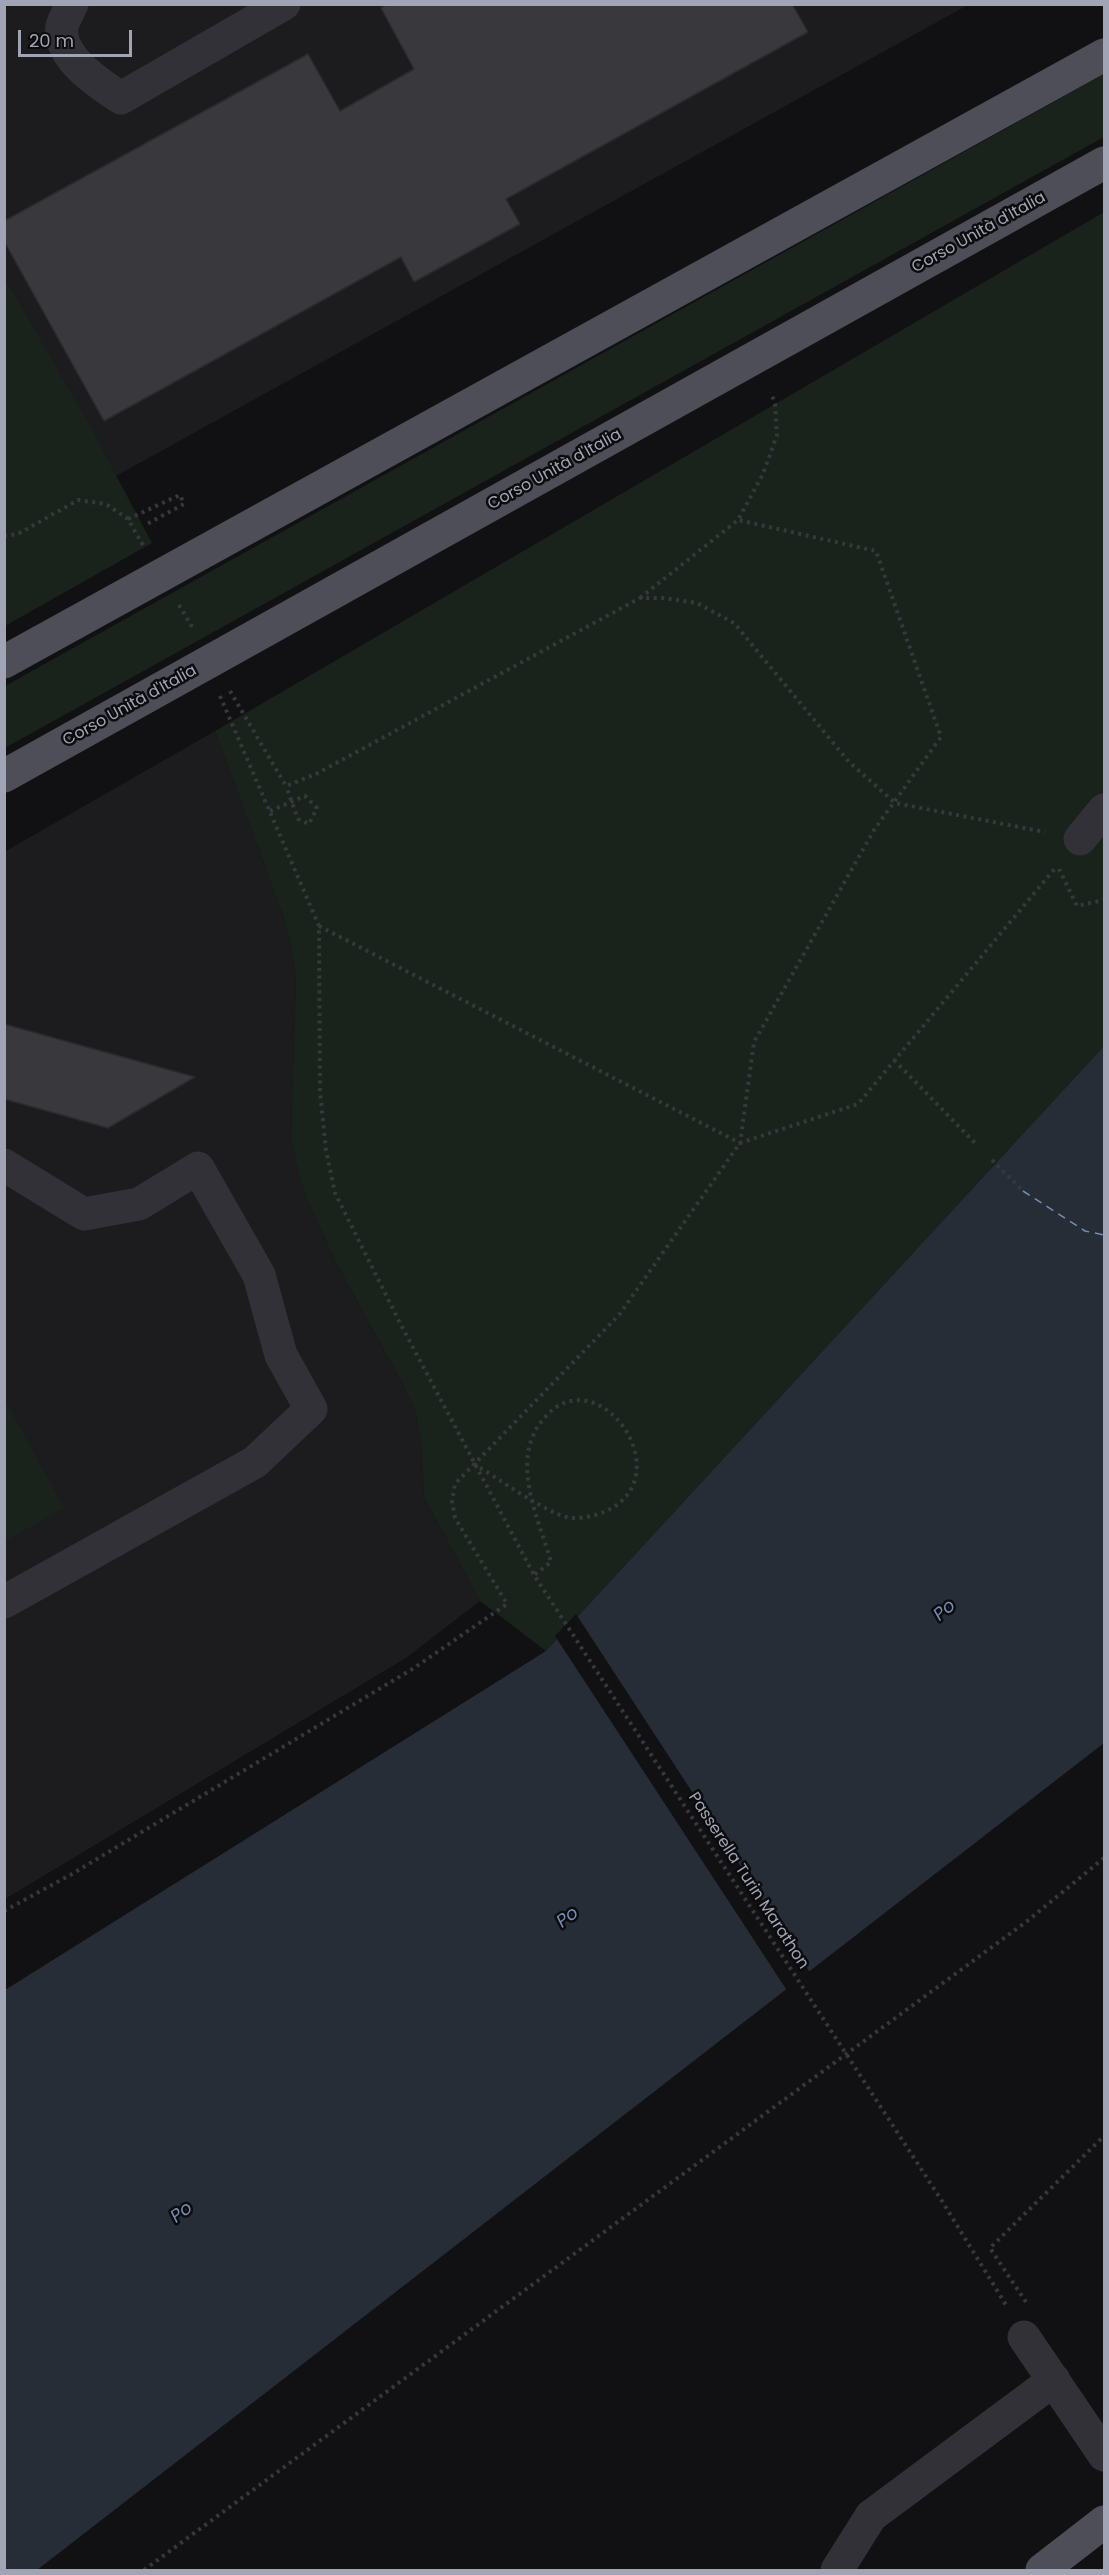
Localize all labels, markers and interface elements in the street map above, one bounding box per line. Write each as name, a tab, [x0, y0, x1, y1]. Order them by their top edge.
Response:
scale bar	[21, 18, 135, 56]
text: 20 m	[29, 28, 74, 53]
street label: Corso Unità d'Italia	[909, 188, 1049, 278]
street label: Corso Unità d'Italia	[485, 425, 625, 515]
street label: Corso Unità d'Italia	[60, 661, 200, 751]
water label: Po	[930, 1596, 960, 1626]
street label: Passerella Turin Marathon	[684, 1789, 812, 1973]
water label: Po	[553, 1903, 583, 1933]
water label: Po	[167, 2198, 197, 2228]

